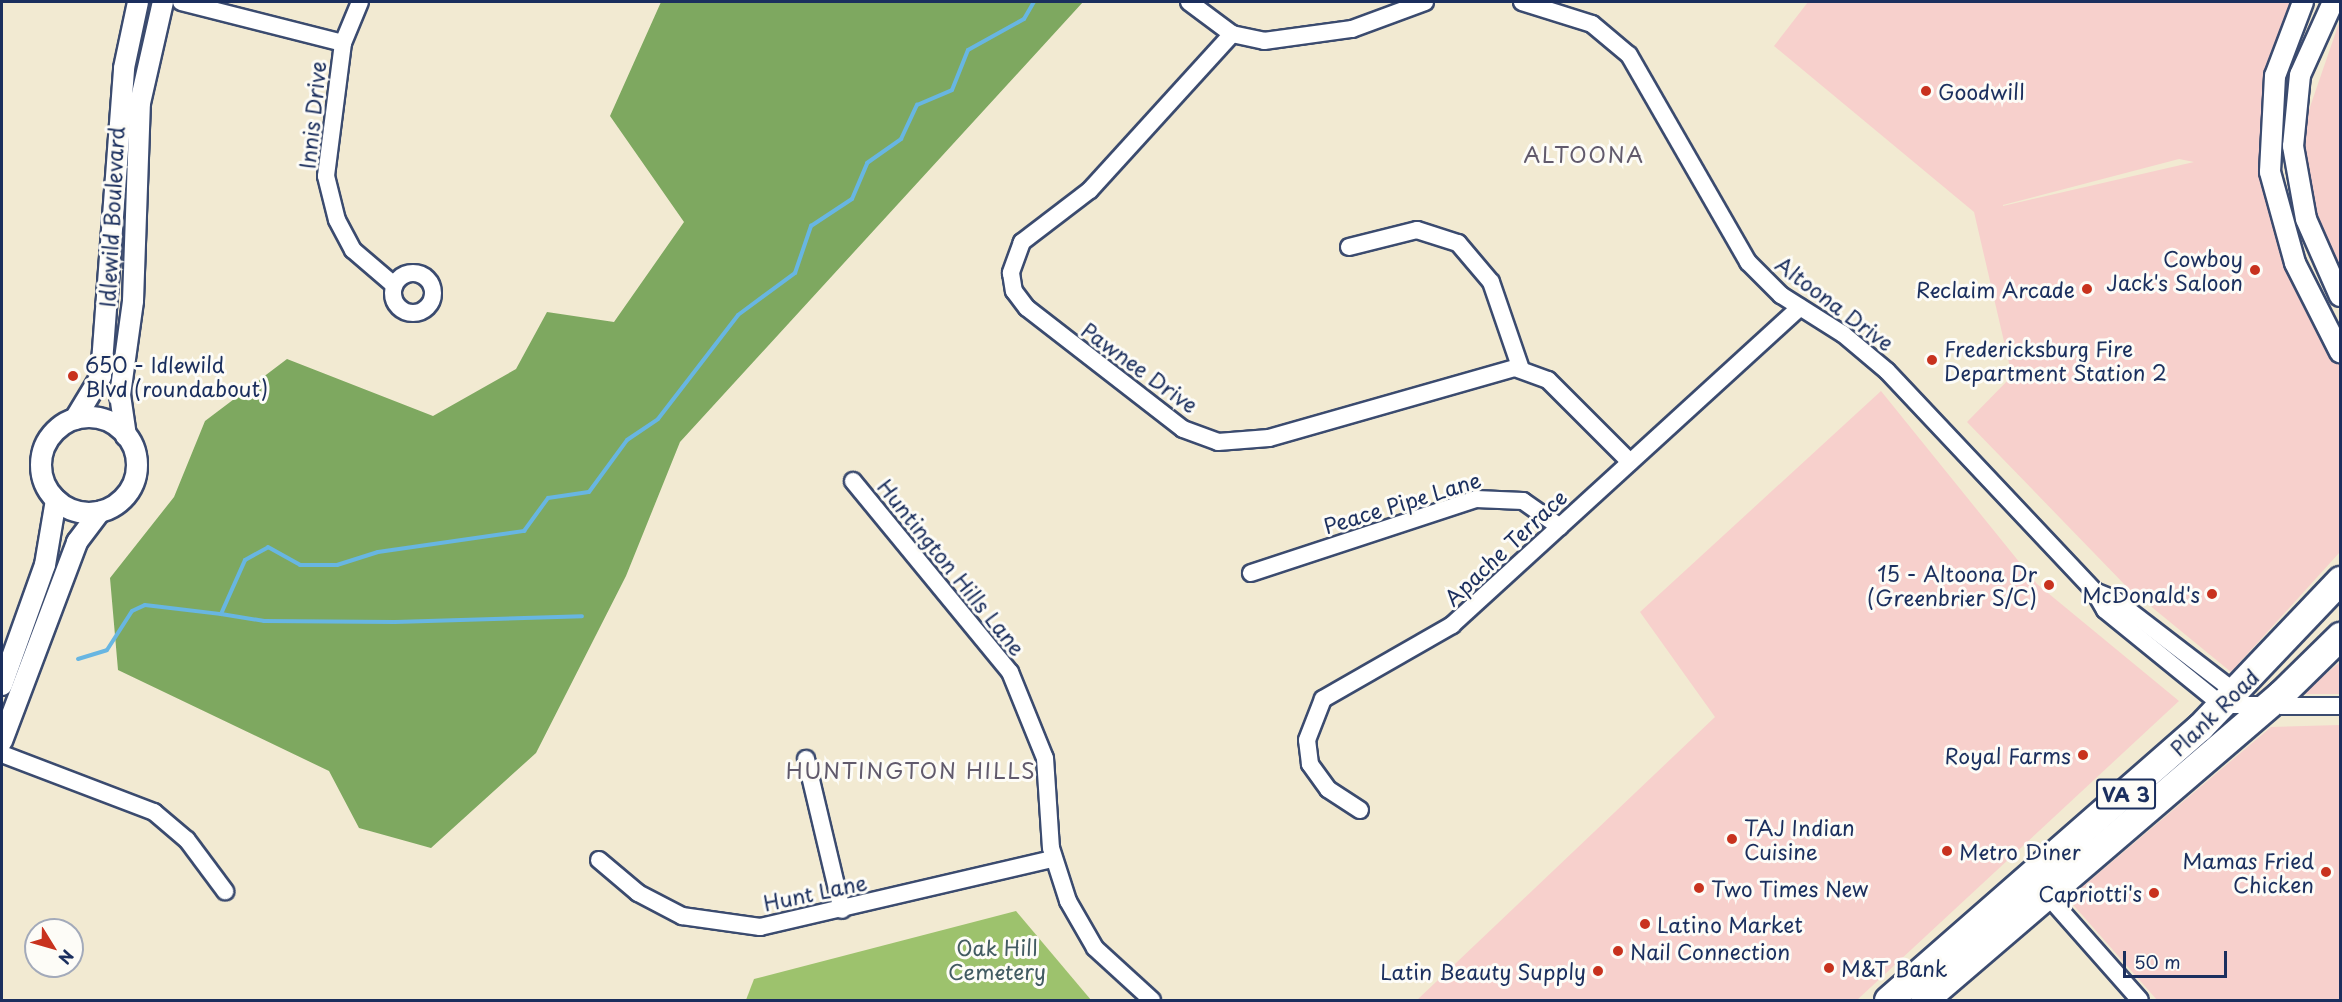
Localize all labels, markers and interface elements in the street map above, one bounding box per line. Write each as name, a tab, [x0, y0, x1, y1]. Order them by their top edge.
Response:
street label: Innis Drive	[294, 60, 330, 170]
place label: Goodwill	[1938, 78, 2025, 104]
marker: Goodwill	[1919, 84, 1933, 98]
street label: Idlewild Boulevard	[94, 125, 128, 309]
district label: ALTOONA	[1524, 141, 1644, 167]
place label: Cowboy Jack's Saloon	[2106, 245, 2243, 295]
street label: Altoona Drive	[1771, 251, 1899, 355]
marker: Cowboy Jack's Saloon	[2248, 263, 2262, 277]
place label: Reclaim Arcade	[1918, 276, 2075, 302]
marker: Reclaim Arcade	[2080, 282, 2094, 296]
street label: Pawnee Drive	[1077, 316, 1203, 418]
place label: Fredericksburg Fire Department Station 2	[1944, 335, 2167, 385]
place label: 650 - Idlewild Blvd (roundabout)	[85, 351, 269, 401]
marker: Fredericksburg Fire Department Station 2	[1925, 353, 1939, 367]
marker: 650 - Idlewild Blvd (roundabout)	[66, 369, 80, 383]
street label: Peace Pipe Lane	[1320, 466, 1484, 538]
street label: Huntington Hills Lane	[873, 474, 1031, 660]
street label: Apache Terrace	[1438, 484, 1572, 610]
place label: 15 - Altoona Dr (Greenbrier S/C)	[1867, 560, 2037, 610]
marker: 15 - Altoona Dr (Greenbrier S/C)	[2042, 578, 2056, 592]
place label: McDonald's	[2082, 581, 2200, 607]
marker: McDonald's	[2205, 587, 2219, 601]
street label: Plank Road	[2164, 663, 2264, 761]
place label: Royal Farms	[1944, 742, 2071, 768]
marker: Royal Farms	[2076, 748, 2090, 762]
district label: HUNTINGTON HILLS	[787, 757, 1035, 783]
road number: VA 3	[2094, 777, 2158, 811]
place label: TAJ Indian Cuisine	[1744, 814, 1854, 864]
marker: TAJ Indian Cuisine	[1725, 832, 1739, 846]
place label: Metro Diner	[1959, 838, 2083, 864]
marker: Metro Diner	[1940, 844, 1954, 858]
place label: Mamas Fried Chicken	[2182, 847, 2314, 897]
marker: Mamas Fried Chicken	[2319, 865, 2333, 879]
street label: Hunt Lane	[761, 869, 869, 915]
place label: Two Times New	[1711, 875, 1869, 901]
place label: Capriotti's	[2038, 880, 2142, 906]
marker: Two Times New	[1692, 881, 1706, 895]
marker: Capriotti's	[2147, 886, 2161, 900]
place label: Latino Market	[1657, 911, 1801, 937]
marker: Latino Market	[1638, 917, 1652, 931]
north arrow	[24, 918, 84, 978]
park label: Oak Hill Cemetery	[948, 934, 1046, 984]
place label: Nail Connection	[1630, 938, 1791, 964]
scale bar	[2126, 939, 2230, 977]
marker: Nail Connection	[1611, 944, 1625, 958]
text: N	[53, 945, 80, 970]
text: 50 m	[2134, 948, 2181, 975]
place label: M&T Bank	[1841, 955, 1948, 981]
place label: Latin Beauty Supply	[1379, 958, 1586, 984]
marker: M&T Bank	[1822, 961, 1836, 975]
marker: Latin Beauty Supply	[1591, 964, 1605, 978]

